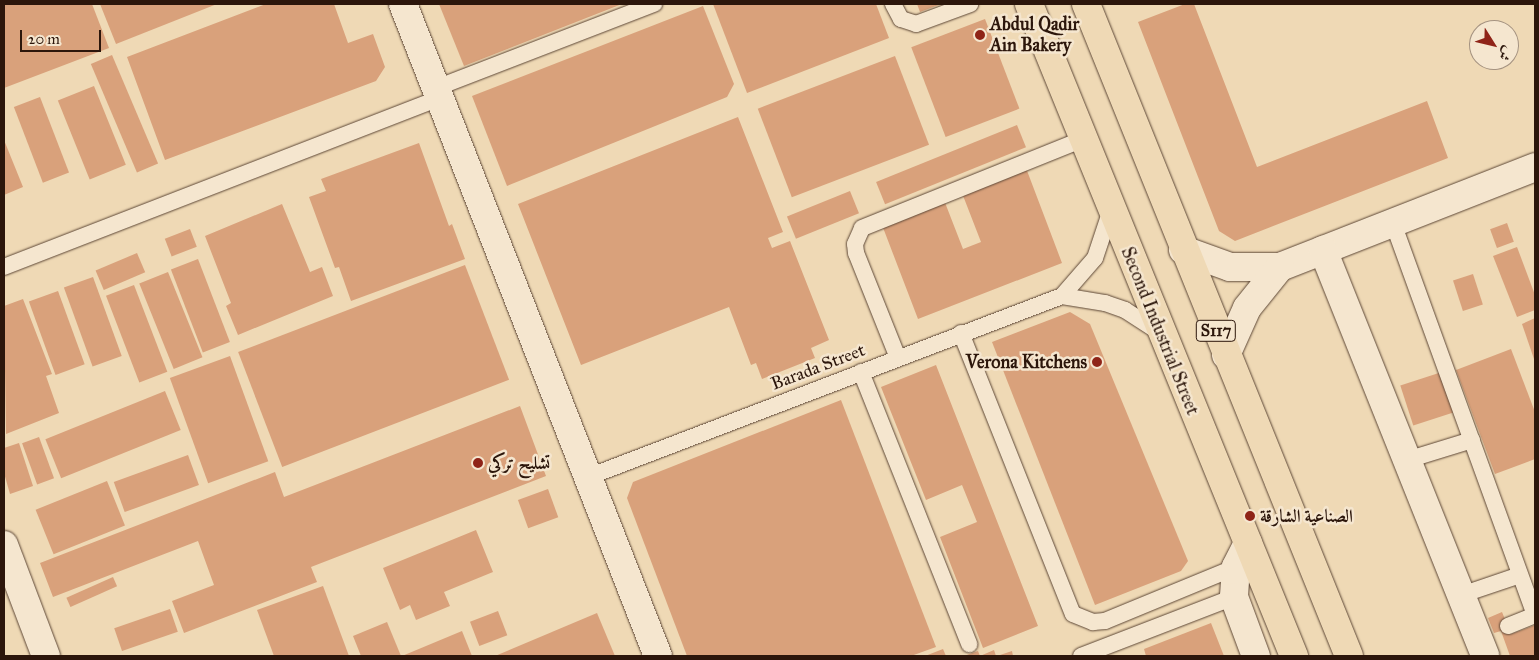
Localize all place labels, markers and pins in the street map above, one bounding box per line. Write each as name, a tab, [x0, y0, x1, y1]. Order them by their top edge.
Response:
place label: Abdul Qadir Ain Bakery	[990, 14, 1079, 56]
marker: Abdul Qadir Ain Bakery	[974, 29, 986, 41]
place label: Verona Kitchens	[966, 351, 1087, 373]
marker: Verona Kitchens	[1091, 356, 1103, 368]
place label: تشليح تركي	[488, 452, 550, 474]
marker: تشليح تركي	[472, 457, 484, 469]
place label: الصناعية الشارقة	[1260, 505, 1353, 527]
marker: الصناعية الشارقة	[1244, 510, 1256, 522]

